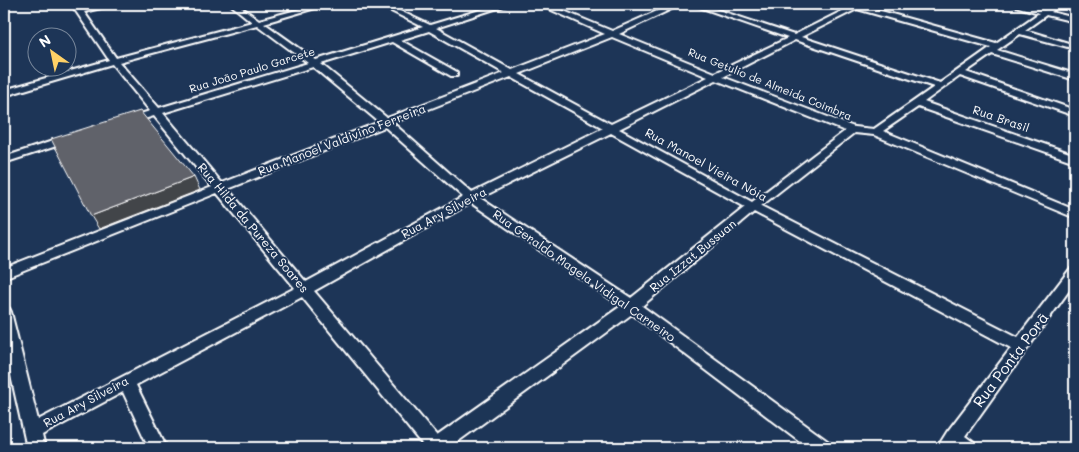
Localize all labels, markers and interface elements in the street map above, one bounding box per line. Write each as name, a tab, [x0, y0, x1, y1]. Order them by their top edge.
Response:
north arrow	[28, 28, 78, 78]
text: N	[35, 30, 54, 52]
street label: Rua João Paulo Garcete	[187, 43, 317, 96]
street label: Rua Getulio de Almeida Coimbra	[686, 44, 854, 123]
street label: Rua Manoel Valdivino Ferreira	[255, 100, 428, 179]
street label: Rua Brasil	[971, 101, 1032, 135]
street label: Rua Manoel Vieira Nóia	[642, 124, 771, 204]
street label: Rua Hilda da Pureza Soares	[195, 159, 313, 296]
street label: Rua Ary Silveira	[398, 183, 489, 241]
street label: Rua Geraldo Magela Vidigal Carneiro	[490, 206, 679, 345]
street label: Rua Izzat Bussuan	[646, 215, 739, 295]
street label: Rua Ponta Porã	[968, 308, 1053, 411]
street label: Rua Ary Silveira	[40, 372, 131, 430]

